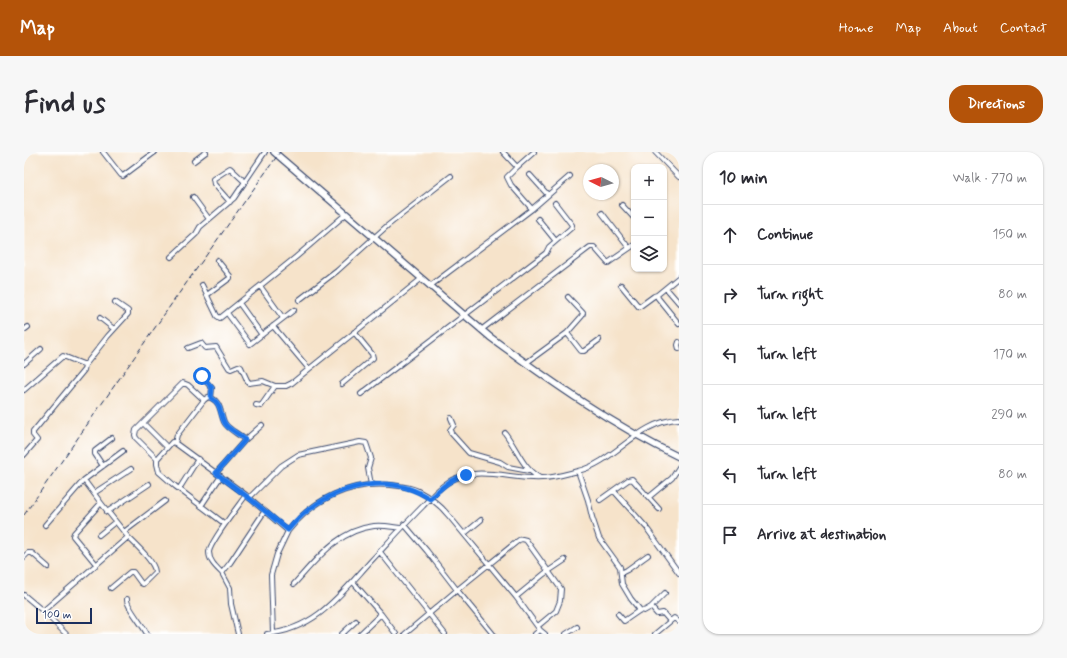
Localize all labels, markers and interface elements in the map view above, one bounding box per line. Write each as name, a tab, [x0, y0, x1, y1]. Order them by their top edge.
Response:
text: Map	[20, 16, 55, 41]
text: Home	[839, 19, 873, 37]
text: Map	[895, 19, 921, 37]
text: About	[943, 19, 978, 37]
text: Contact	[1000, 19, 1047, 37]
button: Directions	[949, 85, 1043, 123]
text: Find us	[24, 86, 105, 123]
north arrow	[583, 164, 619, 200]
map controls	[631, 164, 667, 272]
button: +	[631, 164, 667, 200]
text: 10 min	[719, 167, 768, 189]
text: Walk · 770 m	[953, 170, 1027, 187]
button: −	[631, 200, 667, 236]
icon: ahead	[719, 224, 741, 246]
text: Continue	[757, 225, 813, 245]
text: 150 m	[993, 226, 1027, 243]
button: layers	[631, 236, 667, 272]
icon: right	[719, 284, 741, 306]
text: Turn right	[757, 285, 824, 305]
text: 80 m	[998, 286, 1027, 303]
icon: left	[719, 344, 741, 366]
text: Turn left	[757, 345, 817, 365]
text: 170 m	[993, 346, 1027, 363]
route start	[193, 367, 211, 385]
icon: left	[719, 404, 741, 426]
text: Turn left	[757, 405, 817, 425]
text: 290 m	[991, 406, 1027, 423]
icon: left	[719, 464, 741, 486]
text: Turn left	[757, 465, 817, 485]
route end	[457, 466, 475, 484]
text: 80 m	[998, 466, 1027, 483]
icon: arrive	[719, 524, 741, 546]
text: Arrive at destination	[757, 525, 886, 545]
scale bar	[36, 606, 92, 625]
text: 100 m	[42, 608, 72, 622]

